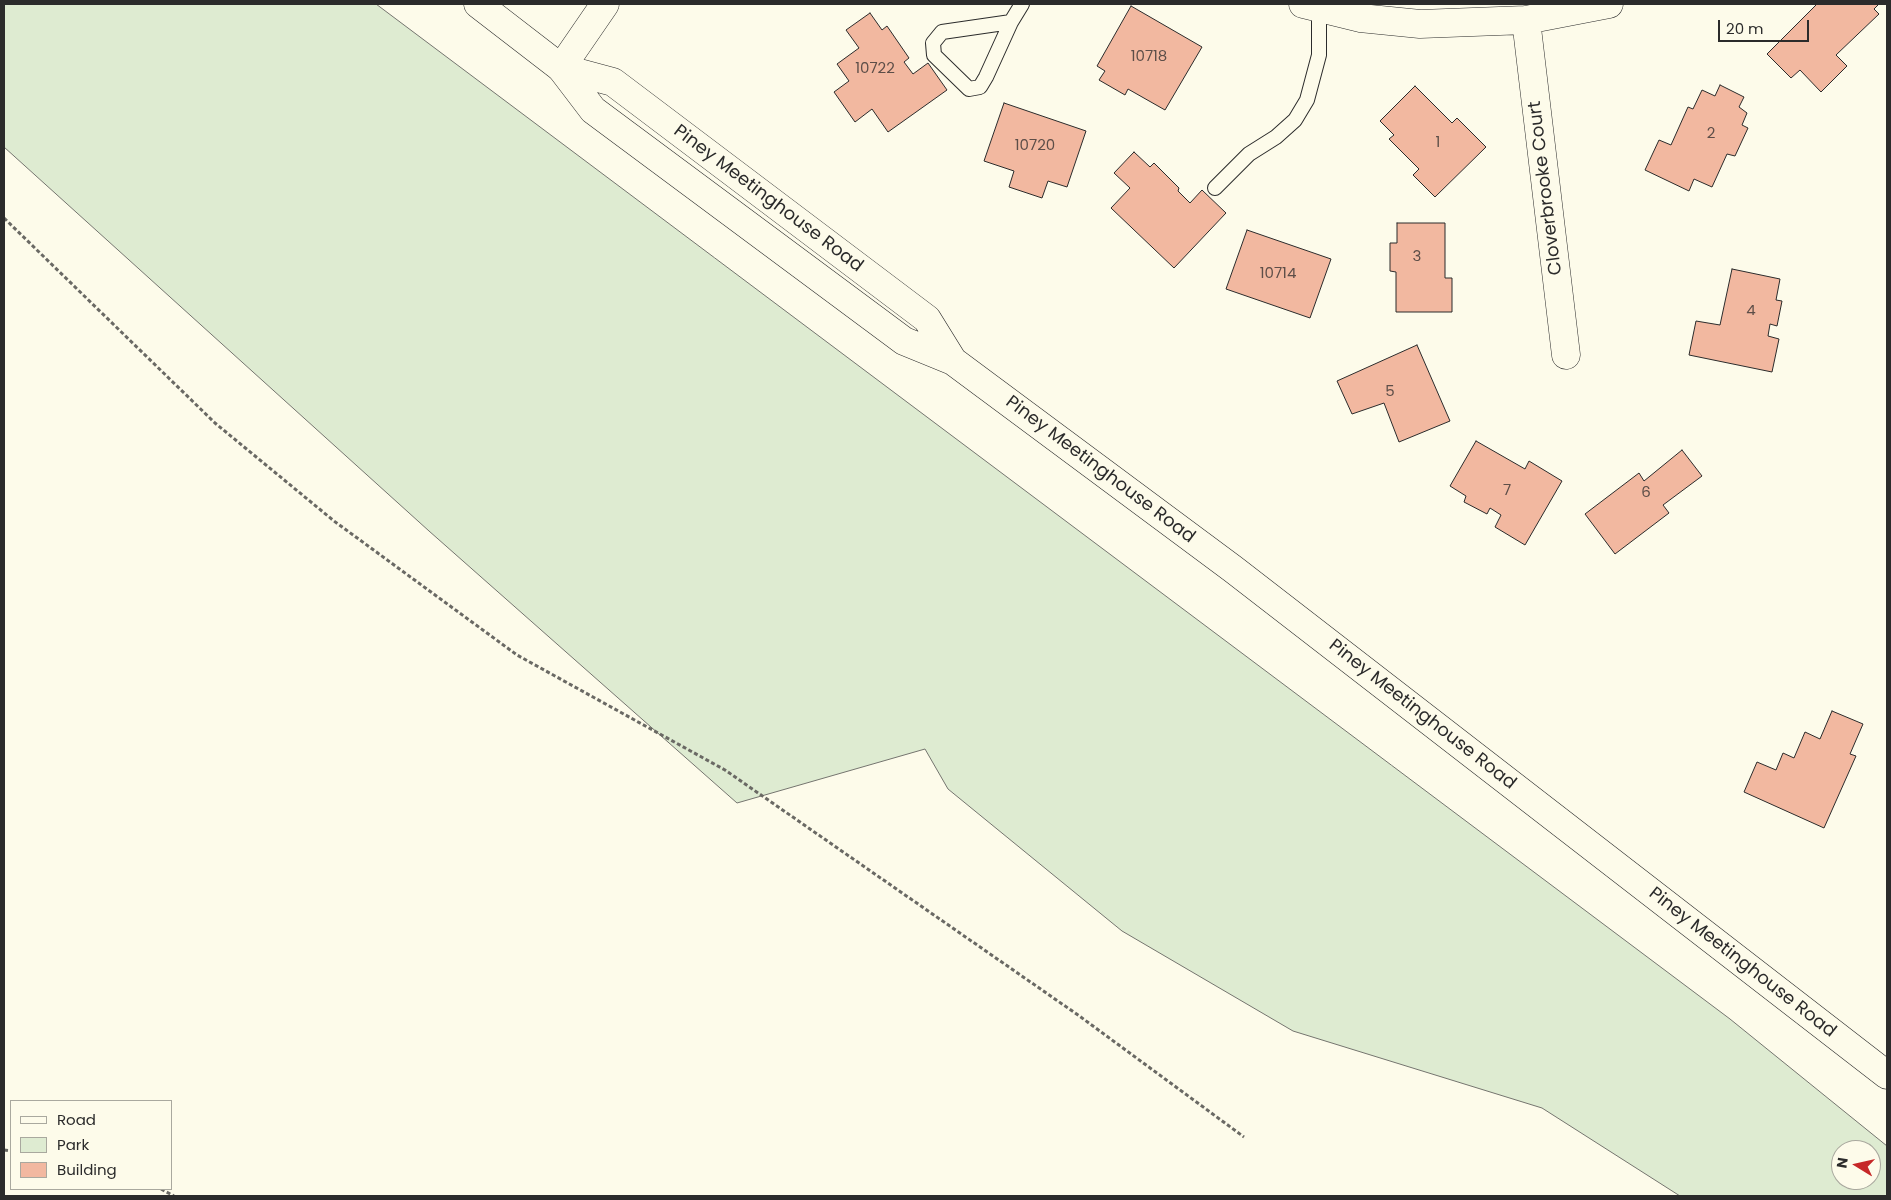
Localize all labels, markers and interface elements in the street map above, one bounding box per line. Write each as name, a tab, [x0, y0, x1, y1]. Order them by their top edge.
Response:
scale bar	[1721, 10, 1812, 42]
text: 20 m	[1726, 18, 1764, 39]
house number: 10718	[1131, 48, 1167, 66]
house number: 10722	[855, 60, 895, 78]
street label: Cloverbrooke Court	[1525, 100, 1567, 276]
street label: Piney Meetinghouse Road	[669, 121, 867, 277]
house number: 2	[1707, 125, 1715, 143]
house number: 1	[1436, 134, 1440, 152]
house number: 10720	[1015, 137, 1055, 155]
house number: 3	[1413, 248, 1421, 266]
house number: 10714	[1260, 265, 1296, 283]
house number: 4	[1746, 302, 1756, 320]
house number: 5	[1385, 383, 1395, 401]
street label: Piney Meetinghouse Road	[1001, 392, 1199, 548]
house number: 7	[1503, 482, 1511, 500]
house number: 6	[1641, 484, 1651, 502]
street label: Piney Meetinghouse Road	[1324, 635, 1520, 795]
street label: Piney Meetinghouse Road	[1644, 883, 1840, 1043]
legend	[10, 1100, 172, 1190]
text: Road	[57, 1109, 96, 1130]
text: Park	[57, 1134, 89, 1155]
north arrow	[1831, 1140, 1881, 1190]
text: N	[1831, 1156, 1853, 1170]
text: Building	[57, 1159, 117, 1180]

